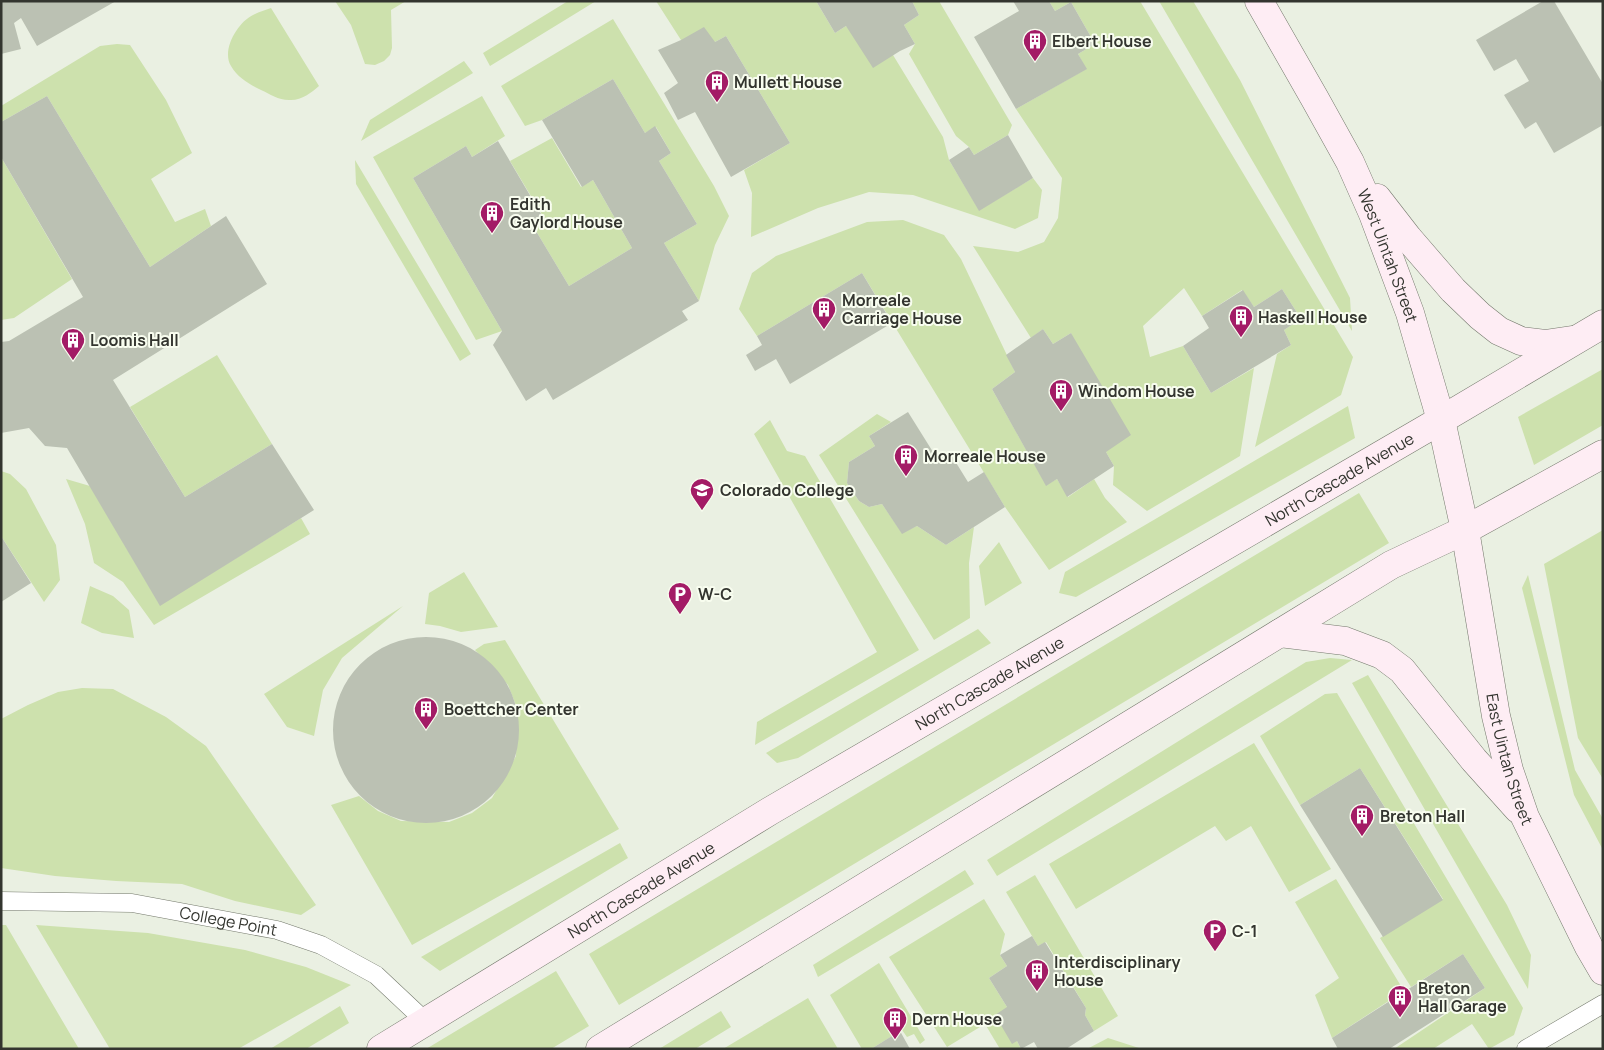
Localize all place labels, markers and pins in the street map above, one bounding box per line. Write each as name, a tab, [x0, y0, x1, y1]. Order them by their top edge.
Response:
building icon: Elbert House	[1022, 28, 1048, 62]
place label: Elbert House	[1052, 30, 1152, 52]
building icon: Mullett House	[704, 69, 730, 103]
place label: Mullett House	[734, 71, 843, 93]
place label: Edith Gaylord House	[510, 193, 623, 233]
building icon: Edith Gaylord House	[479, 200, 505, 234]
place label: Morreale Carriage House	[842, 289, 962, 329]
building icon: Morreale Carriage House	[811, 296, 837, 330]
building icon: Haskell House	[1228, 304, 1254, 338]
place label: Haskell House	[1258, 306, 1368, 328]
building icon: Loomis Hall	[60, 327, 86, 361]
place label: Loomis Hall	[90, 329, 179, 351]
building icon: Windom House	[1048, 378, 1074, 412]
place label: Windom House	[1078, 380, 1195, 402]
building icon: Morreale House	[893, 443, 919, 477]
place label: Morreale House	[924, 445, 1046, 467]
school or university icon: Colorado College	[689, 477, 715, 511]
place label: Colorado College	[720, 479, 855, 501]
parking icon: W-C	[667, 581, 693, 615]
place label: W-C	[698, 583, 732, 605]
building icon: Boettcher Center	[413, 696, 439, 730]
place label: Boettcher Center	[444, 698, 579, 720]
building icon: Breton Hall	[1349, 803, 1375, 837]
place label: Breton Hall	[1380, 805, 1465, 827]
parking icon: C-1	[1202, 918, 1228, 952]
place label: C-1	[1232, 920, 1258, 942]
place label: Interdisciplinary House	[1054, 951, 1180, 991]
building icon: Interdisciplinary House	[1024, 958, 1050, 992]
place label: Breton Hall Garage	[1418, 977, 1507, 1017]
building icon: Breton Hall Garage	[1387, 984, 1413, 1018]
building icon: Dern House	[882, 1006, 908, 1040]
place label: Dern House	[912, 1008, 1003, 1030]

